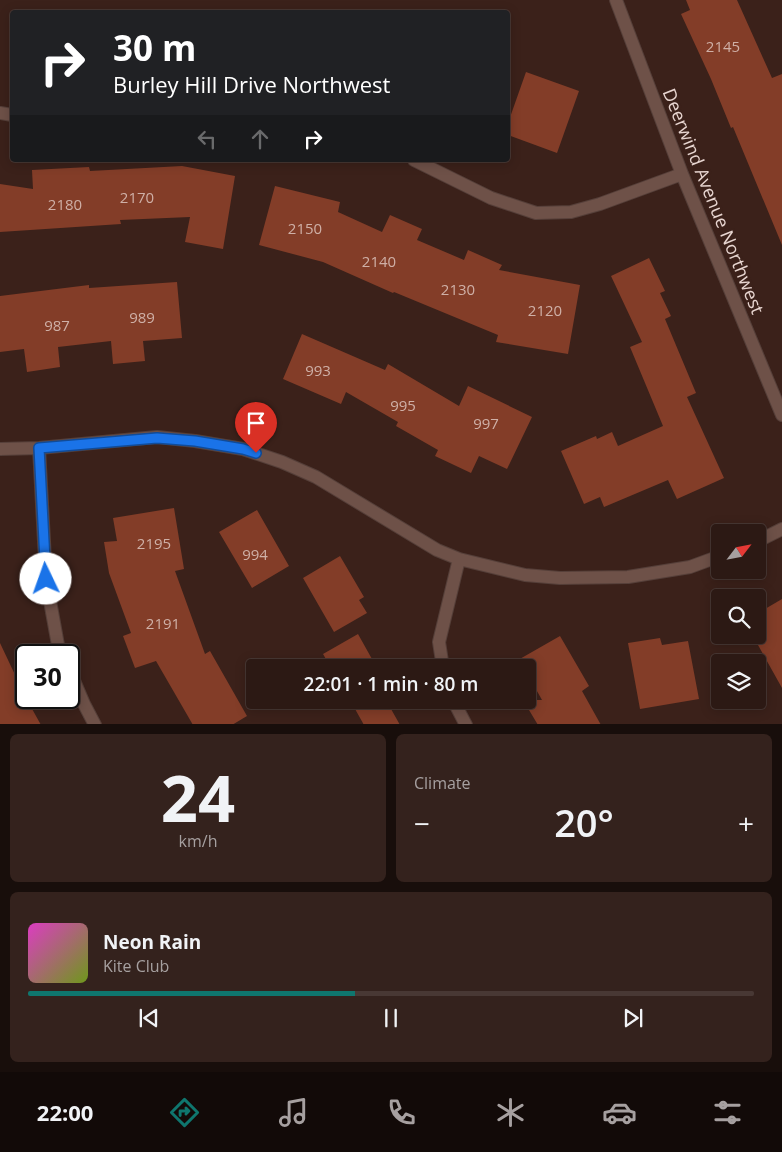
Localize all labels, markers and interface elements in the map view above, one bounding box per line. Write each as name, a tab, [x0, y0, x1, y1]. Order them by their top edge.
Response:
text: 30 m	[113, 24, 196, 71]
icon: right	[30, 30, 95, 95]
house number: 2145	[706, 36, 740, 56]
text: Burley Hill Drive Northwest	[113, 69, 390, 99]
street label: Deerwind Avenue Northwest	[658, 85, 770, 317]
icon: left	[193, 125, 221, 153]
icon: ahead	[246, 125, 274, 153]
icon: right	[299, 125, 327, 153]
house number: 2170	[120, 187, 154, 207]
house number: 2180	[48, 194, 82, 214]
house number: 2150	[288, 218, 322, 238]
house number: 2140	[362, 251, 396, 271]
house number: 2130	[441, 279, 475, 299]
house number: 2120	[528, 300, 562, 320]
house number: 989	[129, 307, 155, 327]
house number: 987	[44, 315, 70, 335]
house number: 993	[305, 360, 331, 380]
house number: 995	[390, 395, 416, 415]
pin	[235, 402, 277, 453]
icon: arrive	[242, 409, 270, 437]
house number: 997	[473, 413, 499, 433]
north arrow	[711, 524, 766, 579]
map controls	[711, 524, 766, 709]
house number: 2195	[137, 533, 171, 553]
house number: 994	[242, 544, 268, 564]
position arrow	[19, 552, 71, 604]
button: search	[711, 589, 766, 644]
house number: 2191	[146, 613, 180, 633]
speed limit sign: 30	[15, 644, 80, 709]
button: layers	[711, 654, 766, 709]
text: 22:01 · 1 min · 80 m	[304, 671, 478, 697]
text: 24	[161, 753, 235, 841]
text: Climate	[414, 772, 471, 794]
text: 20°	[554, 796, 614, 848]
text: −	[414, 804, 430, 842]
text: +	[738, 804, 754, 842]
text: km/h	[179, 830, 217, 852]
text: Neon Rain	[103, 929, 201, 955]
text: Kite Club	[103, 955, 169, 977]
icon: previous	[135, 1004, 163, 1032]
icon: pause	[377, 1004, 405, 1032]
icon: next	[619, 1004, 647, 1032]
icon: directions	[167, 1095, 202, 1130]
icon: music	[276, 1095, 311, 1130]
icon: phone	[384, 1095, 419, 1130]
icon: climate	[493, 1095, 528, 1130]
icon: car	[602, 1095, 637, 1130]
icon: filters	[710, 1095, 745, 1130]
text: 22:00	[37, 1097, 93, 1127]

